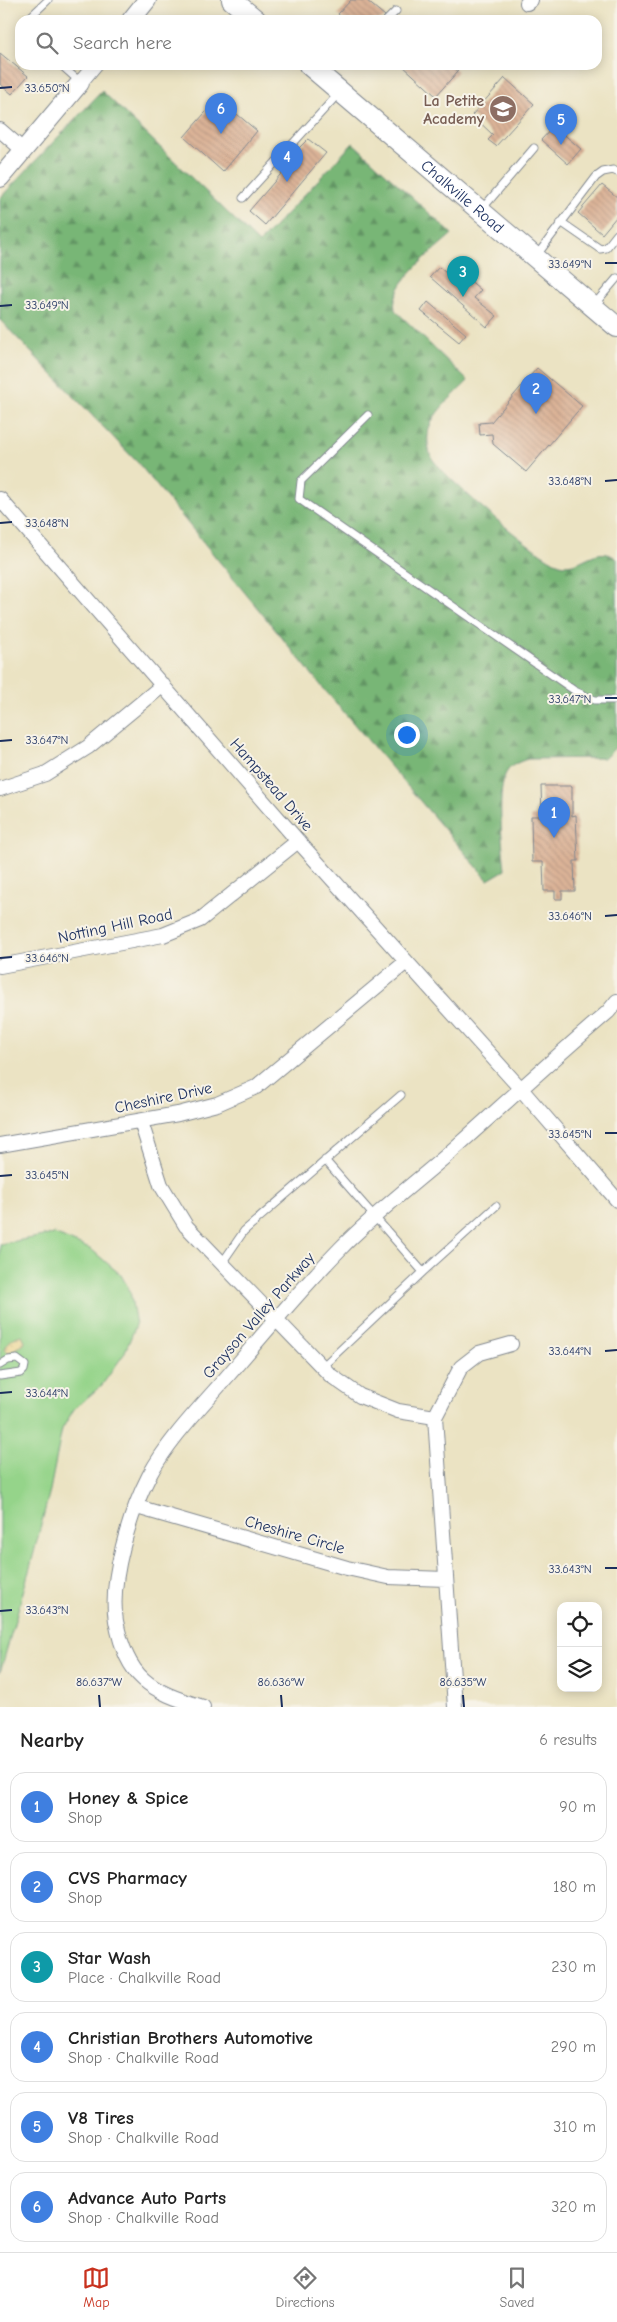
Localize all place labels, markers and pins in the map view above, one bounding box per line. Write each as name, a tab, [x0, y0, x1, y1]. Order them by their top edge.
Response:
place label: La Petite Academy	[423, 92, 485, 128]
pin: 6	[205, 93, 237, 134]
school or university icon: La Petite Academy	[488, 94, 518, 124]
pin: 5	[545, 104, 577, 145]
pin: 4	[271, 141, 303, 182]
pin: 3	[447, 256, 479, 297]
pin: 2	[520, 373, 552, 414]
pin: 1	[538, 797, 570, 838]

